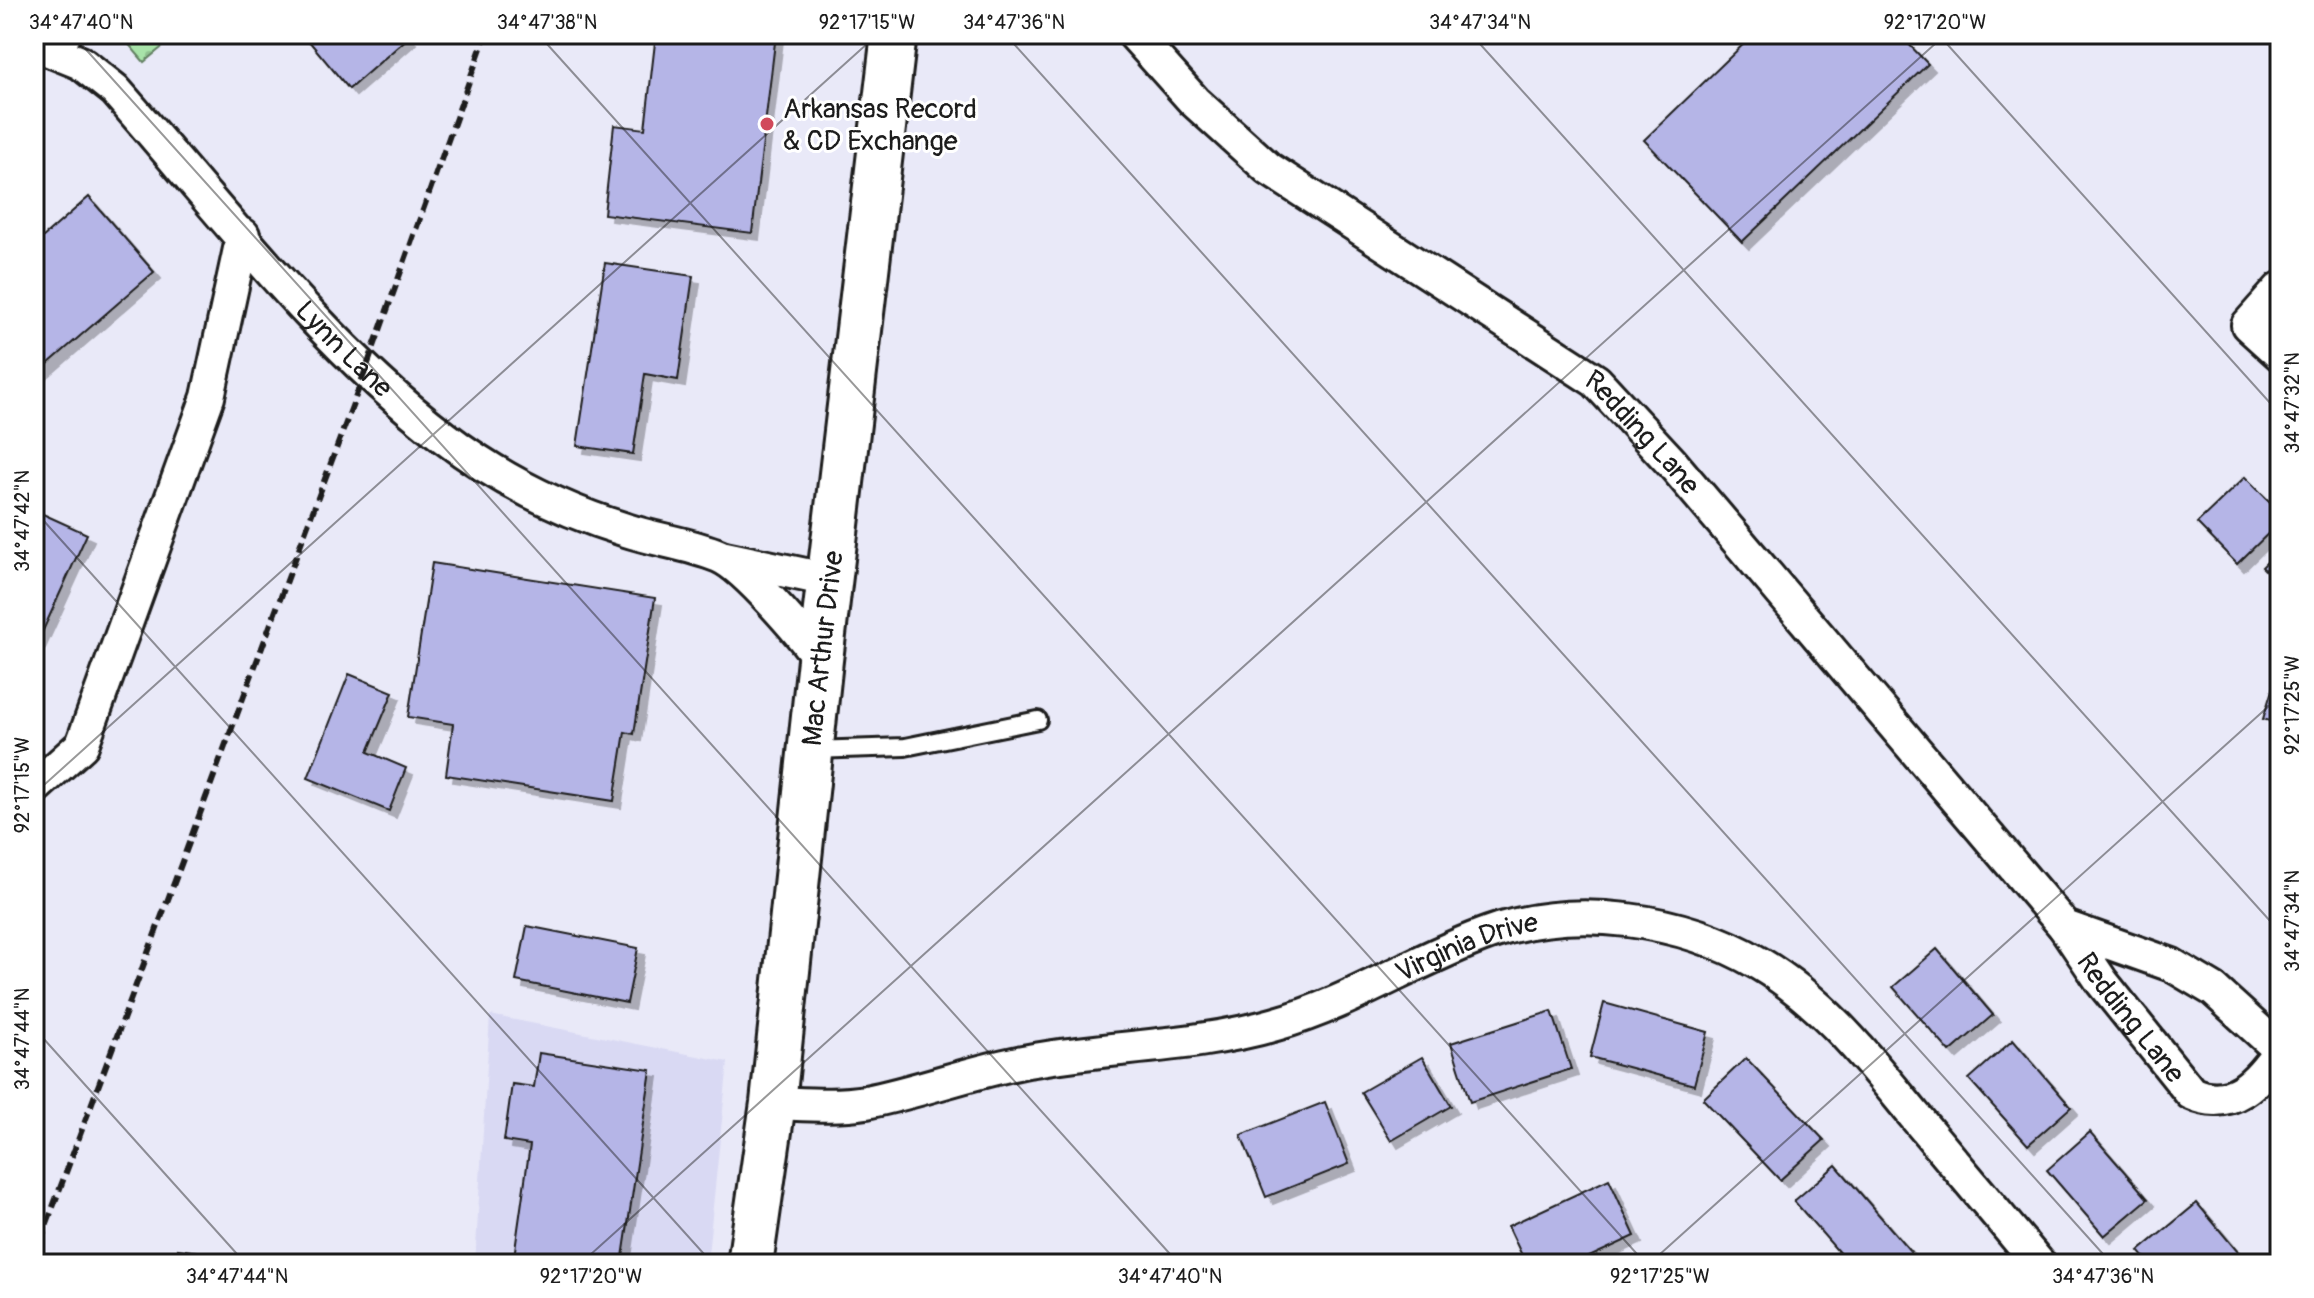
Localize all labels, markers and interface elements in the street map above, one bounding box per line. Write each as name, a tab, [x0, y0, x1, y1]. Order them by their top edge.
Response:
text: 34°47'40"N	[29, 10, 133, 35]
text: 34°47'38"N	[497, 10, 597, 35]
text: 92°17'15"W	[819, 10, 915, 35]
text: 34°47'36"N	[963, 10, 1065, 35]
text: 34°47'34"N	[1429, 10, 1531, 35]
text: 92°17'20"W	[1884, 10, 1986, 35]
place label: Arkansas Record & CD Exchange	[783, 92, 977, 159]
marker: Arkansas Record & CD Exchange	[758, 115, 776, 133]
street label: Lynn Lane	[287, 294, 400, 406]
text: 34°47'32"N	[2280, 352, 2305, 454]
street label: Redding Lane	[1578, 363, 1707, 502]
text: 34°47'42"N	[10, 470, 35, 572]
street label: Mac Arthur Drive	[795, 549, 852, 748]
text: 92°17'25"W	[2280, 655, 2305, 755]
text: 92°17'15"W	[10, 737, 35, 833]
text: 34°47'34"N	[2280, 870, 2305, 972]
street label: Virginia Drive	[1390, 905, 1541, 991]
street label: Redding Lane	[2068, 946, 2192, 1091]
text: 34°47'44"N	[10, 988, 35, 1090]
text: 34°47'44"N	[186, 1264, 288, 1289]
text: 92°17'20"W	[540, 1264, 642, 1289]
text: 34°47'40"N	[1118, 1264, 1222, 1289]
text: 92°17'25"W	[1610, 1264, 1710, 1289]
text: 34°47'36"N	[2052, 1264, 2154, 1289]

